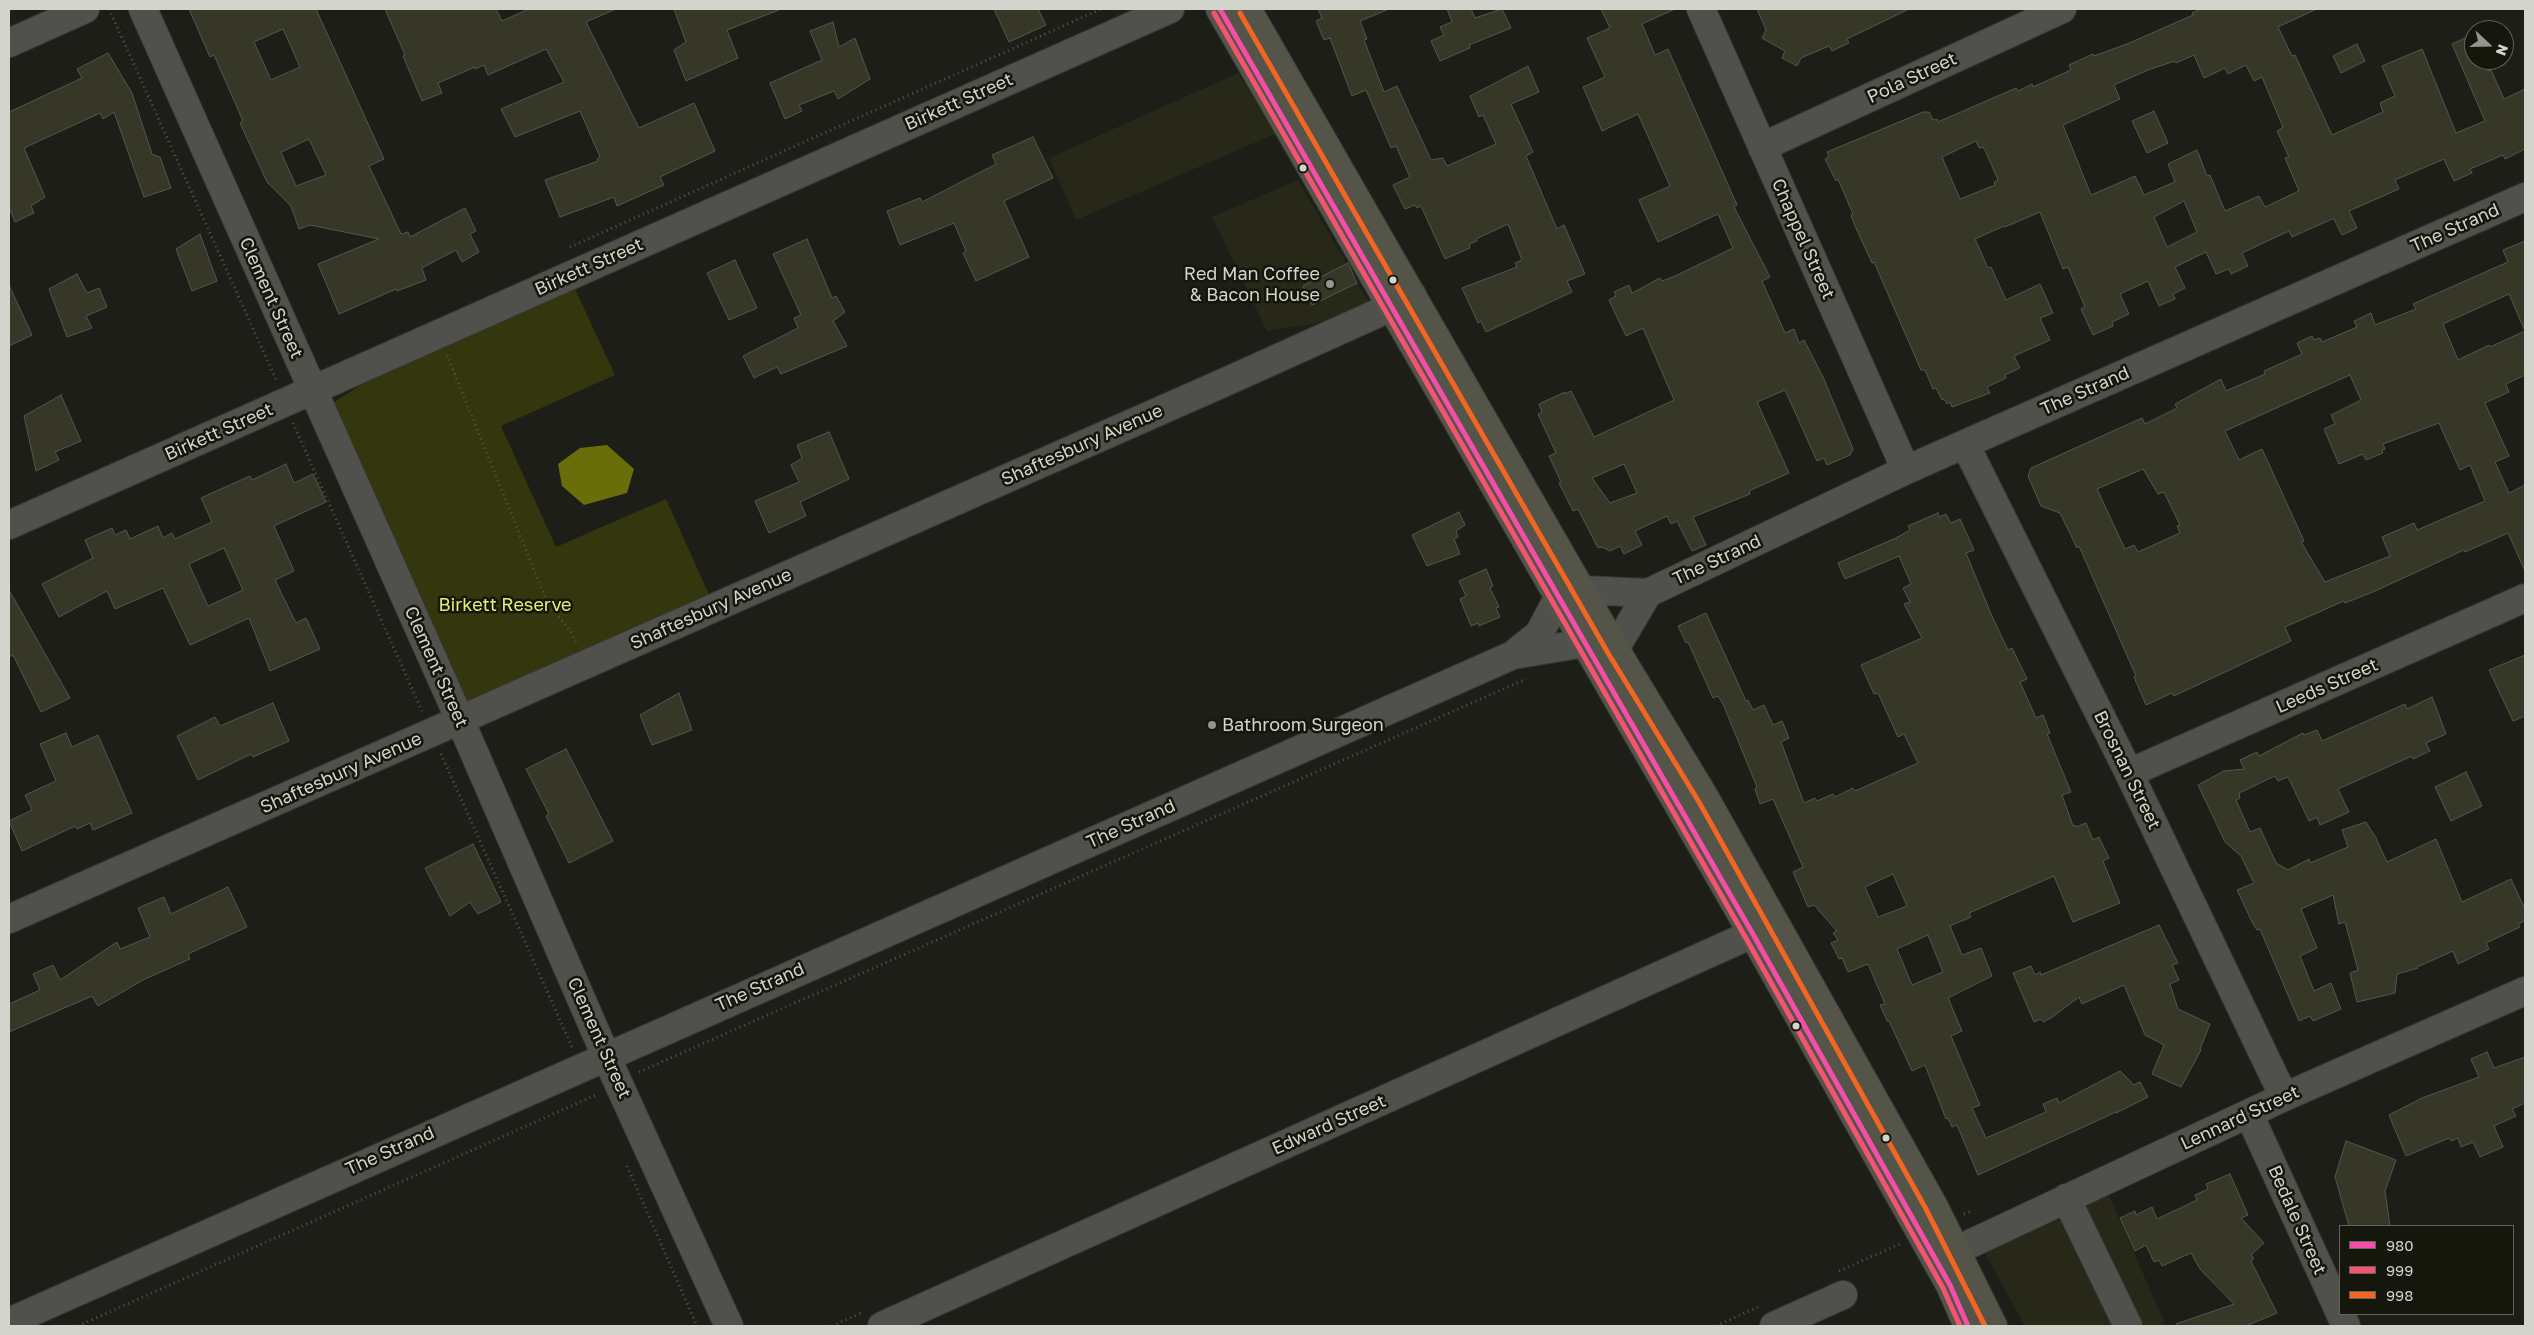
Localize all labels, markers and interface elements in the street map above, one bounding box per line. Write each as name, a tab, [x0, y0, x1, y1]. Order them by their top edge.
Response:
north arrow	[2464, 20, 2514, 70]
text: N	[2493, 42, 2512, 58]
street label: Pola Street	[1864, 48, 1960, 108]
street label: Birkett Street	[902, 69, 1016, 135]
unlabelled marker	[1298, 163, 1308, 173]
street label: Chappel Street	[1767, 175, 1839, 303]
street label: The Strand	[2407, 199, 2503, 257]
street label: Clement Street	[235, 234, 307, 362]
street label: Birkett Street	[532, 234, 646, 300]
place label: Red Man Coffee & Bacon House	[1184, 263, 1320, 306]
unlabelled marker	[1388, 275, 1398, 285]
marker: Red Man Coffee & Bacon House	[1324, 278, 1336, 290]
street label: The Strand	[2037, 362, 2133, 420]
street label: Birkett Street	[162, 399, 276, 465]
street label: Shaftesbury Avenue	[998, 400, 1166, 490]
street label: The Strand	[1670, 530, 1764, 590]
street label: Shaftesbury Avenue	[627, 564, 795, 654]
park label: Birkett Reserve	[438, 594, 572, 616]
street label: Clement Street	[400, 603, 472, 731]
street label: Leeds Street	[2273, 654, 2381, 718]
street label: Brosnan Street	[2089, 707, 2165, 833]
place label: Bathroom Surgeon	[1222, 714, 1384, 736]
marker: Bathroom Surgeon	[1206, 719, 1218, 731]
street label: Shaftesbury Avenue	[257, 728, 425, 818]
street label: The Strand	[1083, 795, 1179, 853]
street label: The Strand	[712, 958, 808, 1016]
street label: Clement Street	[563, 974, 635, 1102]
unlabelled marker	[1791, 1021, 1801, 1031]
street label: Lennard Street	[2177, 1081, 2303, 1155]
street label: Edward Street	[1269, 1090, 1389, 1160]
street label: The Strand	[342, 1122, 438, 1180]
unlabelled marker	[1881, 1133, 1891, 1143]
street label: Bedale Street	[2263, 1162, 2331, 1278]
legend	[2339, 1225, 2514, 1315]
text: 980	[2386, 1236, 2414, 1254]
text: 999	[2386, 1261, 2413, 1279]
text: 998	[2386, 1286, 2413, 1304]

